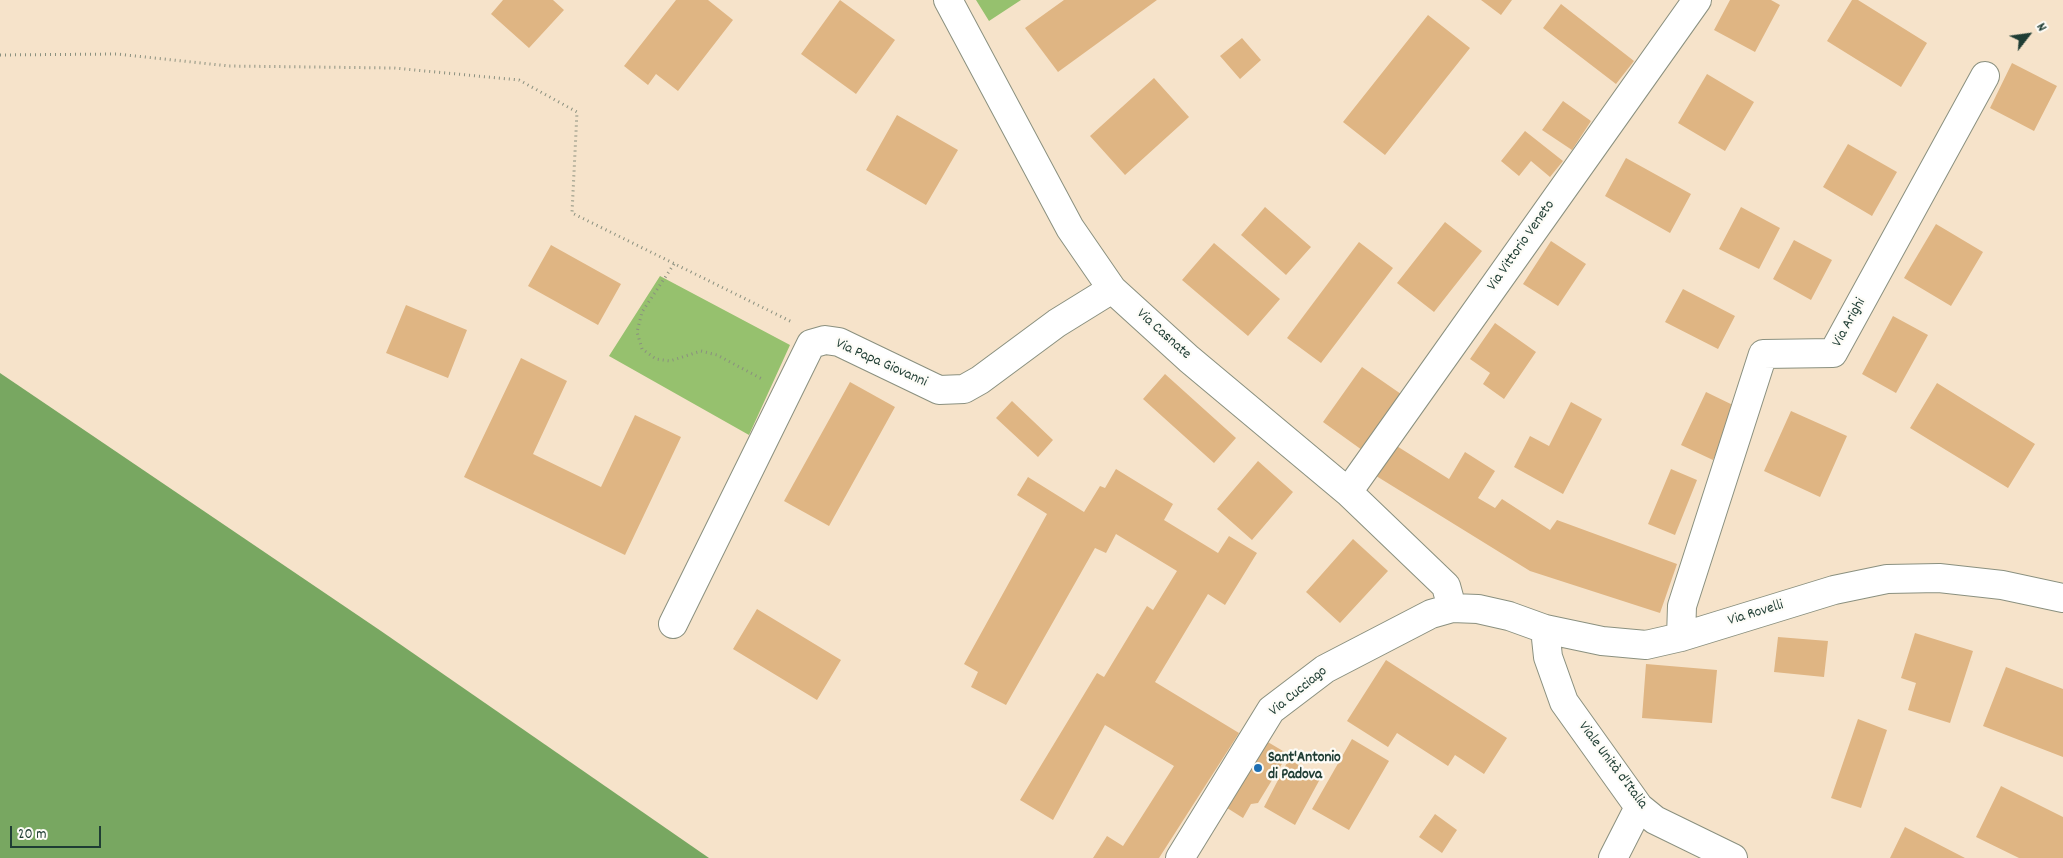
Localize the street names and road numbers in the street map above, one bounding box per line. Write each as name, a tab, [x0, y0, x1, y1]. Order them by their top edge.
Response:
street label: Via Vittorio Veneto	[1484, 197, 1560, 295]
street label: Via Arighi	[1829, 295, 1871, 351]
street label: Via Casnate	[1132, 306, 1194, 364]
street label: Via Papa Giovanni	[832, 336, 930, 392]
street label: Via Rovelli	[1726, 597, 1786, 631]
street label: Via Cucciago	[1266, 663, 1332, 721]
street label: Viale Unità d'Italia	[1573, 719, 1651, 813]

